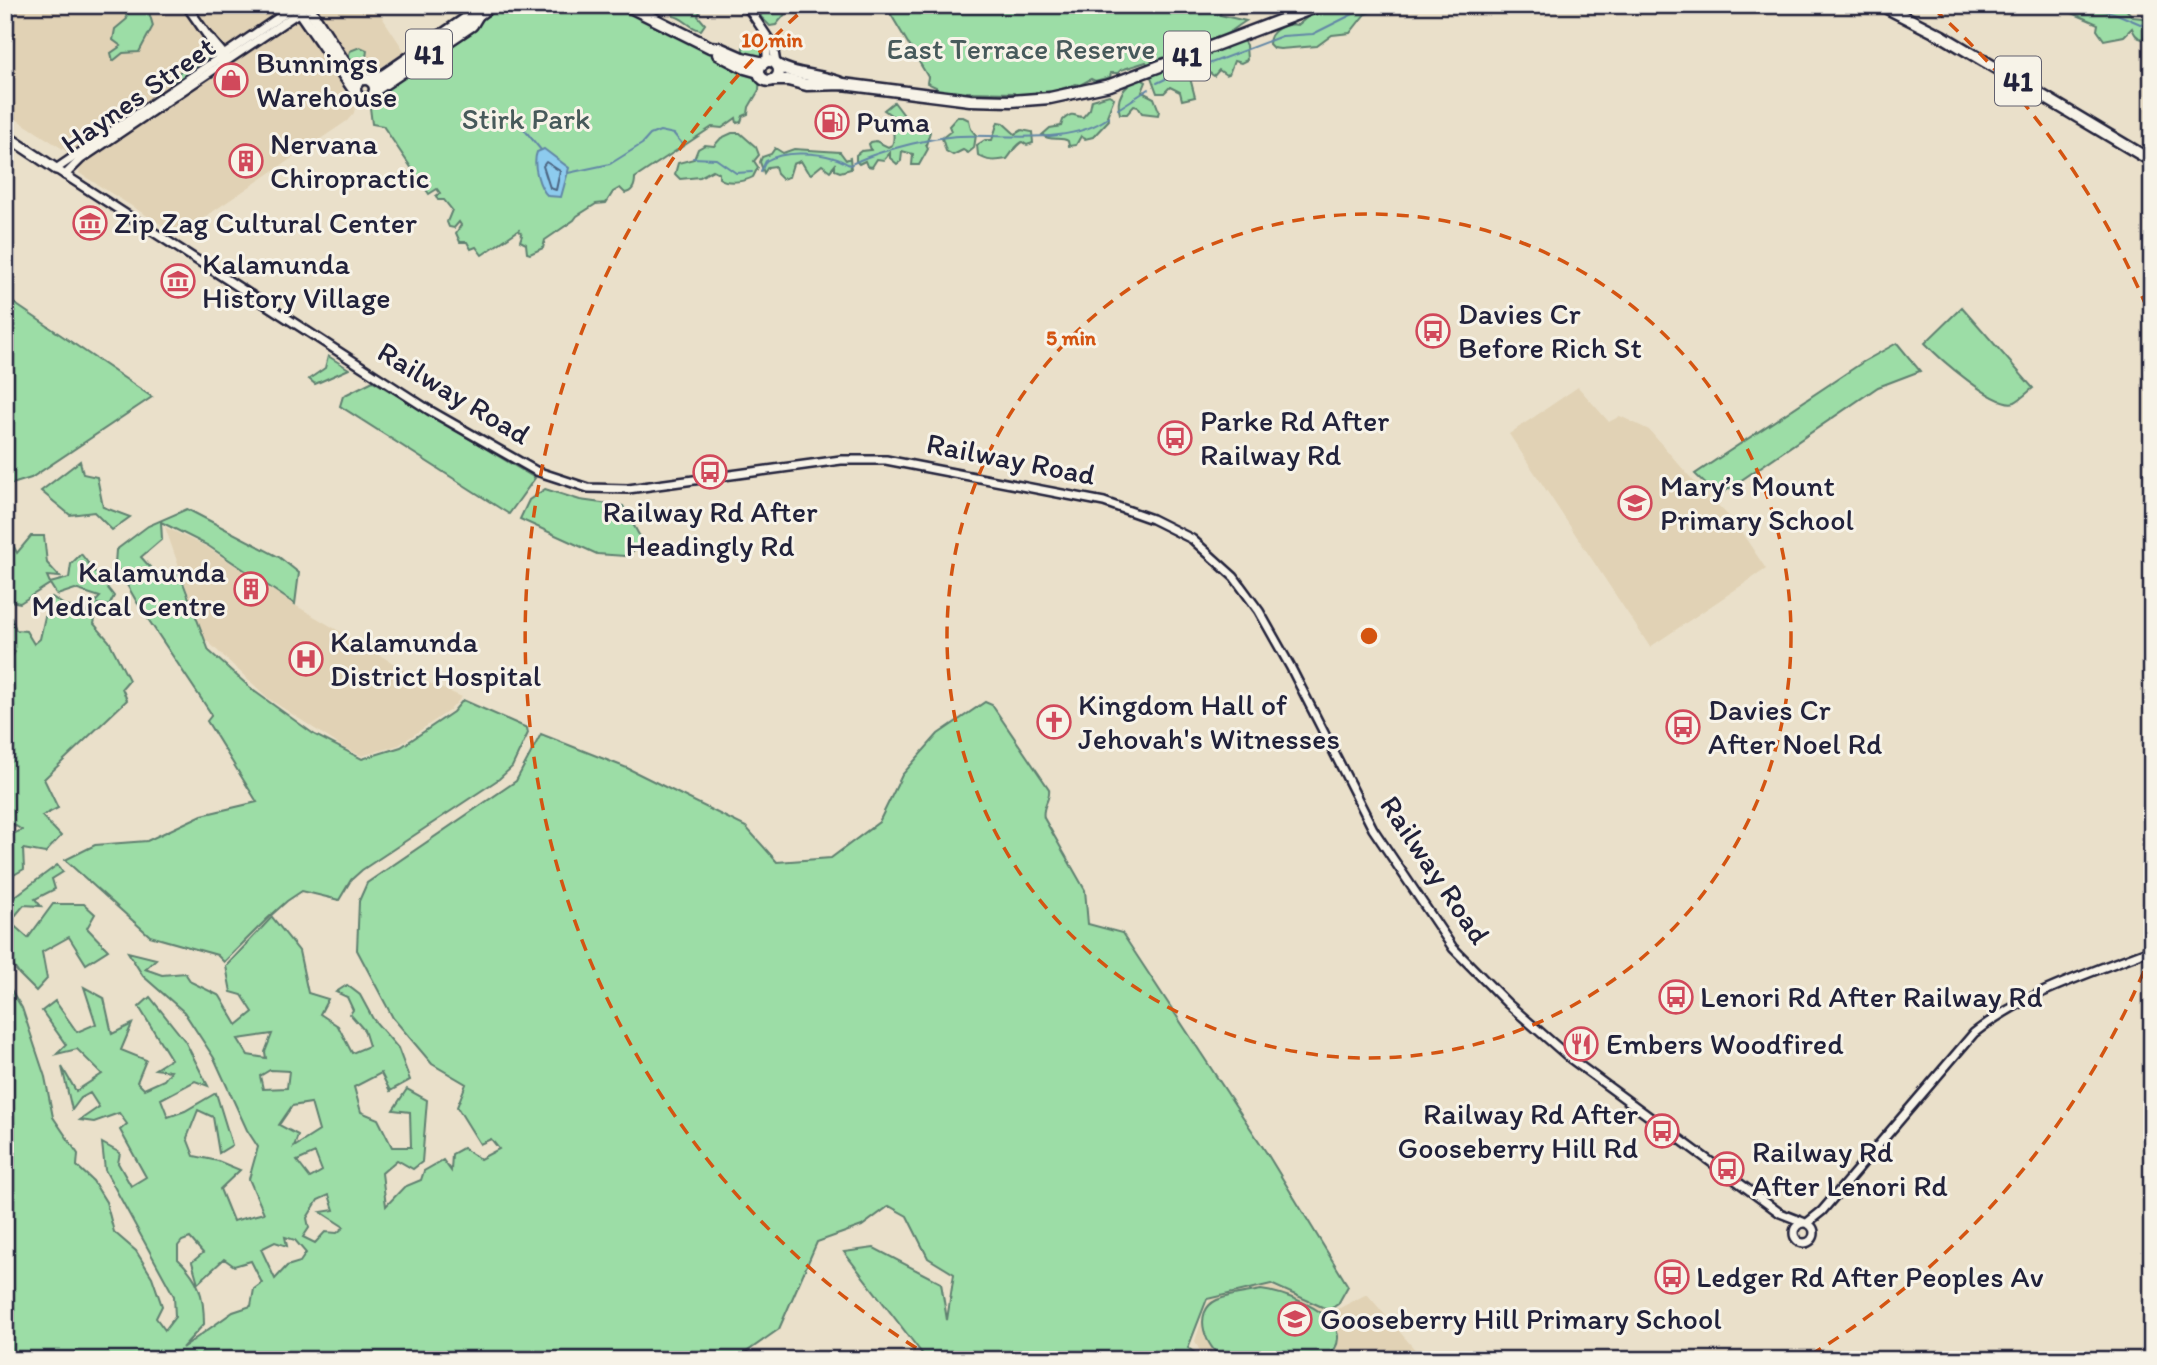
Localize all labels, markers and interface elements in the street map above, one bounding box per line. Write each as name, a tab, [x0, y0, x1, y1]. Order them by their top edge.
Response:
text: 10 min	[741, 27, 804, 52]
street label: Haynes Street	[53, 28, 222, 161]
road number: 41	[406, 30, 452, 78]
park label: East Terrace Reserve	[886, 30, 1156, 67]
road number: 41	[1164, 32, 1210, 80]
place label: Bunnings Warehouse	[256, 44, 397, 115]
road number: 41	[1995, 56, 2041, 106]
shop icon: Bunnings Warehouse	[212, 61, 250, 99]
park label: Stirk Park	[462, 100, 590, 137]
fuel station icon: Puma	[813, 103, 851, 141]
place label: Puma	[856, 103, 930, 140]
place label: Nervana Chiropractic	[270, 125, 430, 196]
building icon: Nervana Chiropractic	[227, 142, 265, 180]
museum icon: Zip Zag Cultural Center	[71, 204, 109, 242]
place label: Zip Zag Cultural Center	[114, 204, 417, 241]
place label: Kalamunda History Village	[202, 245, 391, 316]
museum icon: Kalamunda History Village	[159, 262, 197, 300]
place label: Davies Cr Before Rich St	[1458, 295, 1642, 366]
bus stop icon: Davies Cr Before Rich St	[1414, 312, 1452, 350]
text: 5 min	[1046, 325, 1097, 350]
street label: Railway Road	[371, 333, 538, 453]
place label: Parke Rd After Railway Rd	[1200, 402, 1389, 473]
bus stop icon: Parke Rd After Railway Rd	[1156, 419, 1194, 457]
street label: Railway Road	[923, 424, 1099, 493]
bus stop icon: Railway Rd After Headingly Rd	[691, 453, 729, 491]
place label: Mary’s Mount Primary School	[1660, 467, 1854, 538]
school or university icon: Mary’s Mount Primary School	[1616, 484, 1654, 522]
place label: Railway Rd After Headingly Rd	[603, 493, 818, 564]
place label: Kalamunda Medical Centre	[31, 553, 226, 624]
building icon: Kalamunda Medical Centre	[232, 570, 270, 608]
place label: Kalamunda District Hospital	[330, 623, 542, 694]
centre of rings	[1357, 624, 1381, 648]
hospital icon: Kalamunda District Hospital	[287, 640, 325, 678]
place label: Kingdom Hall of Jehovah's Witnesses	[1078, 686, 1340, 757]
place label: Davies Cr After Noel Rd	[1708, 691, 1882, 762]
church icon: Kingdom Hall of Jehovah's Witnesses	[1035, 703, 1073, 741]
bus stop icon: Davies Cr After Noel Rd	[1664, 708, 1702, 746]
street label: Railway Road	[1372, 788, 1499, 952]
bus stop icon: Lenori Rd After Railway Rd	[1657, 978, 1695, 1016]
place label: Lenori Rd After Railway Rd	[1700, 978, 2043, 1015]
restaurant icon: Embers Woodfired	[1562, 1025, 1600, 1063]
place label: Embers Woodfired	[1606, 1025, 1844, 1062]
place label: Railway Rd After Gooseberry Hill Rd	[1398, 1095, 1639, 1166]
bus stop icon: Railway Rd After Gooseberry Hill Rd	[1643, 1112, 1681, 1150]
place label: Railway Rd After Lenori Rd	[1752, 1133, 1948, 1204]
bus stop icon: Railway Rd After Lenori Rd	[1708, 1150, 1746, 1188]
bus stop icon: Ledger Rd After Peoples Av	[1653, 1258, 1691, 1296]
place label: Ledger Rd After Peoples Av	[1696, 1258, 2044, 1295]
school or university icon: Gooseberry Hill Primary School	[1276, 1300, 1314, 1338]
place label: Gooseberry Hill Primary School	[1320, 1300, 1722, 1337]

